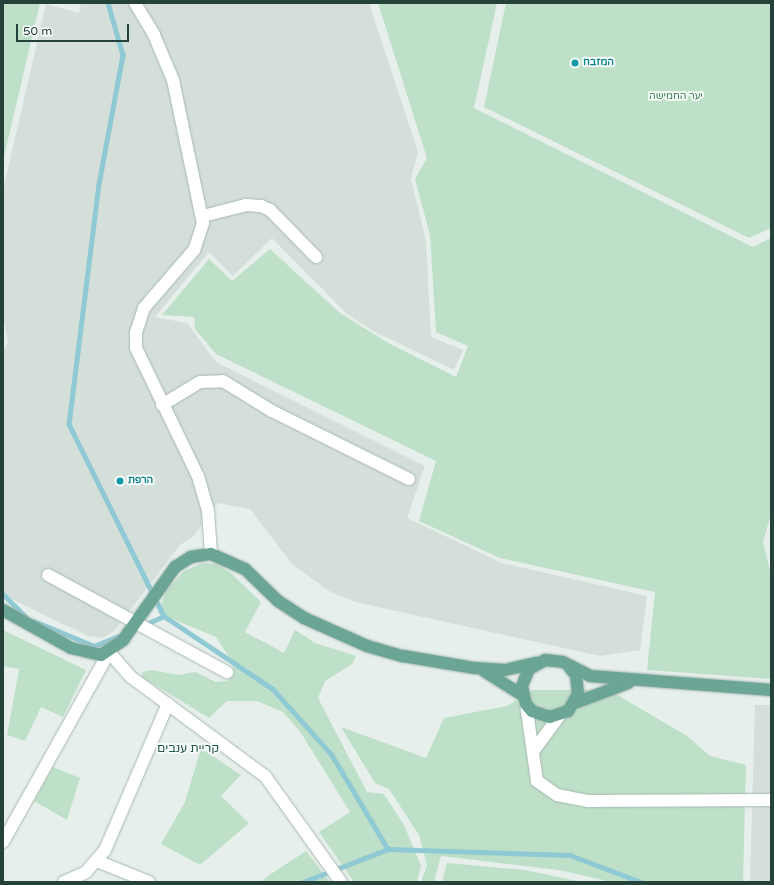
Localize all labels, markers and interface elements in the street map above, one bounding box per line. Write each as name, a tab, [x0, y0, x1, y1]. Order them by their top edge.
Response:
scale bar	[18, 16, 131, 42]
text: 50 m	[23, 24, 52, 38]
place label: המזבח	[583, 57, 614, 69]
marker: המזבח	[570, 58, 580, 68]
park label: יער החמישה	[649, 91, 703, 103]
place label: הרפת	[128, 475, 153, 487]
marker: הרפת	[115, 476, 125, 486]
district label: קריית ענבים	[157, 742, 219, 756]

